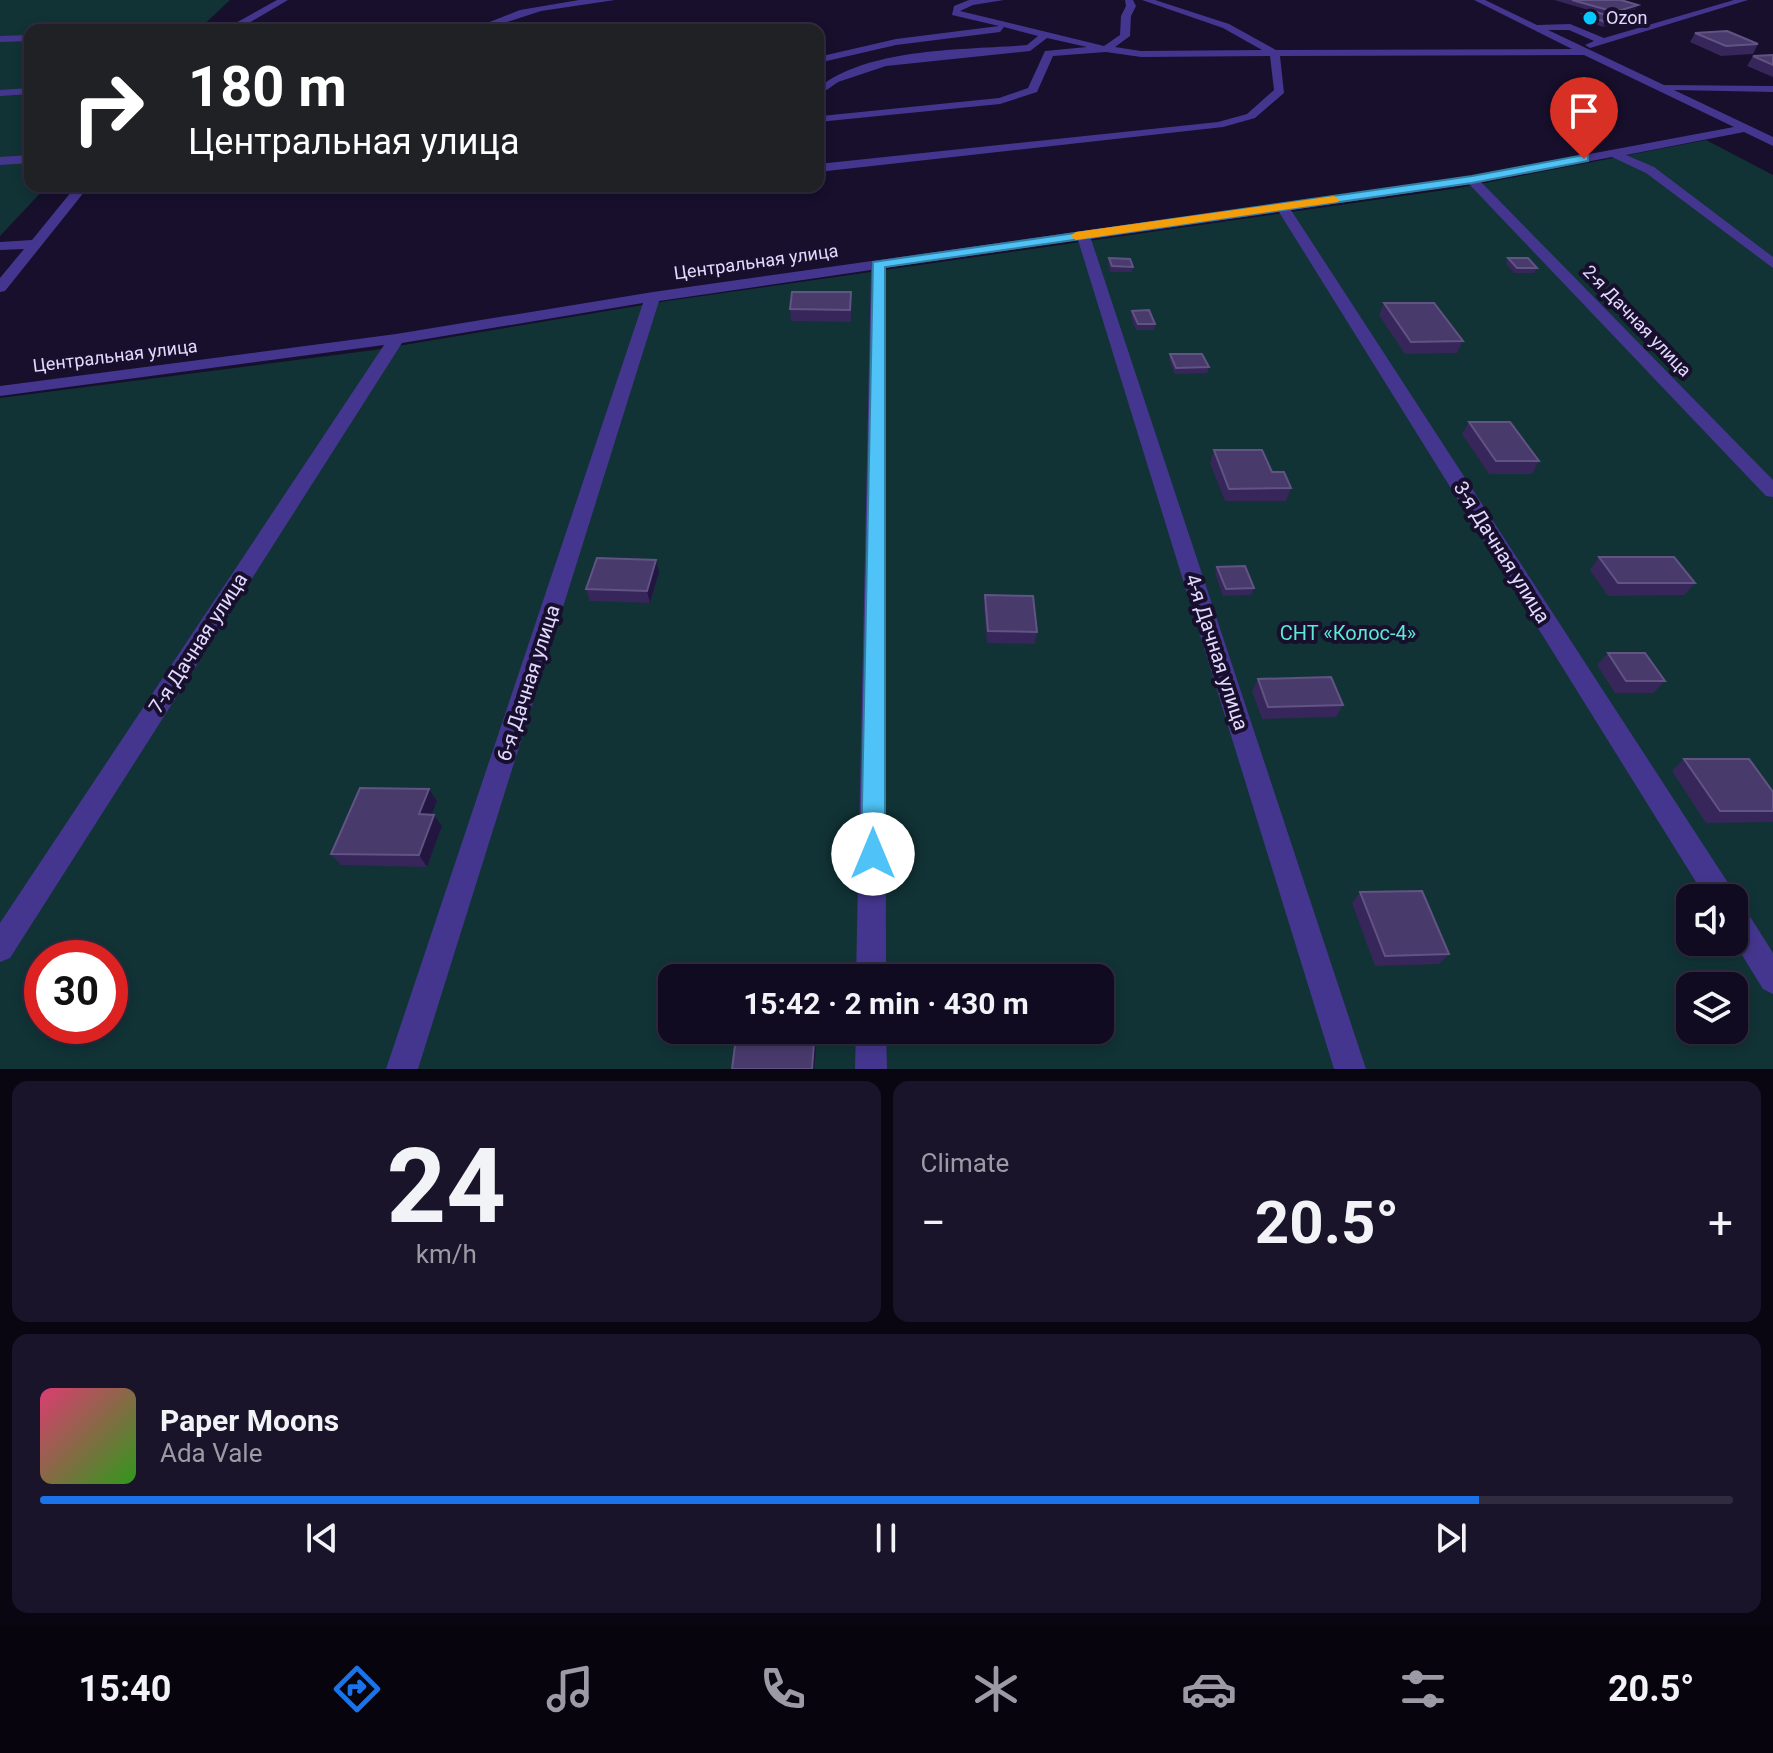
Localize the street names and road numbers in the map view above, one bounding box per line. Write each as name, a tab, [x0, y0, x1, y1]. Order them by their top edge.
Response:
street label: Центральная улица	[672, 240, 839, 283]
street label: 2-я Дачная улица	[1579, 261, 1696, 381]
street label: Центральная улица	[31, 335, 198, 376]
street label: 3-я Дачная улица	[1449, 477, 1555, 627]
street label: 7-я Дачная улица	[144, 568, 252, 718]
street label: 4-я Дачная улица	[1180, 571, 1254, 733]
street label: 6-я Дачная улица	[491, 602, 565, 764]

